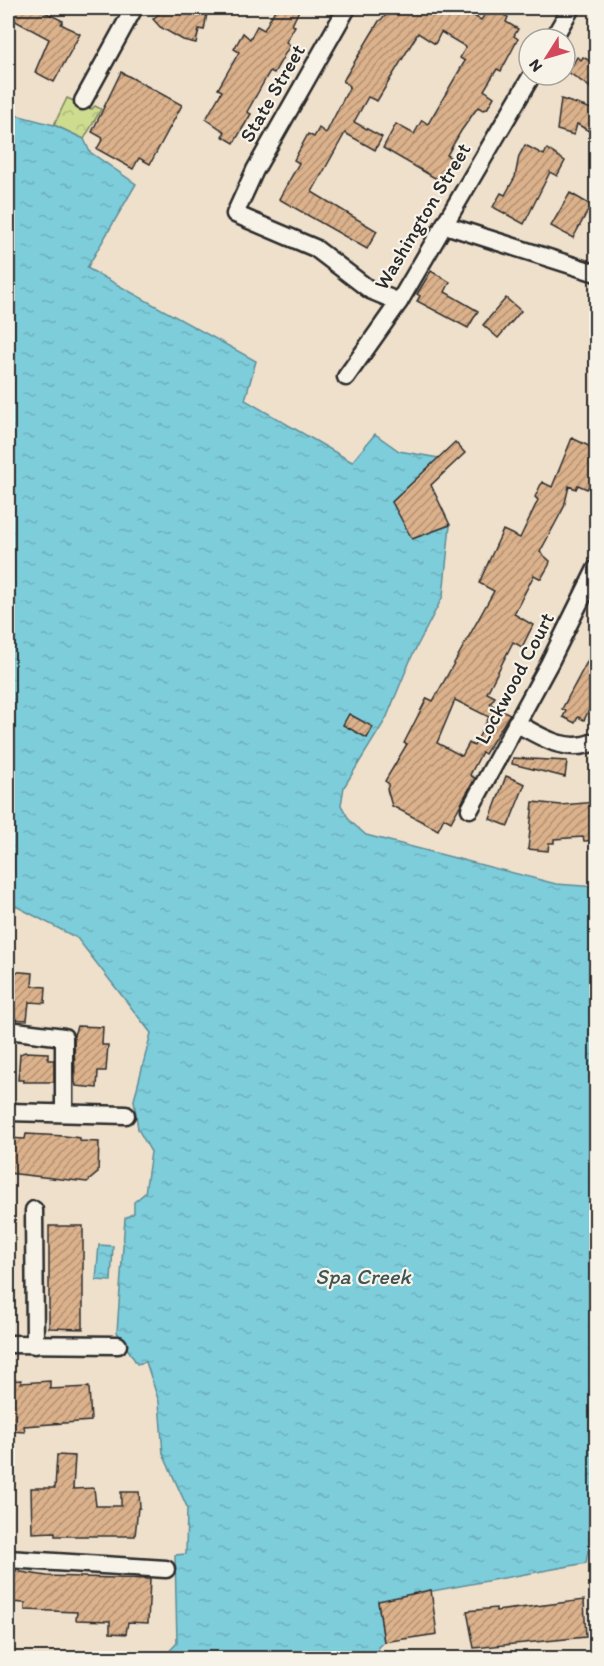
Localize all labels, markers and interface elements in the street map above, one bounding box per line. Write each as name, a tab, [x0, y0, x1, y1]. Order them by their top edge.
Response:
north arrow	[517, 27, 577, 87]
street label: State Street	[234, 39, 310, 147]
text: N	[525, 56, 546, 76]
street label: Washington Street	[368, 138, 476, 294]
street label: Lockwood Court	[469, 608, 559, 748]
water label: Spa Creek	[315, 1263, 412, 1290]

